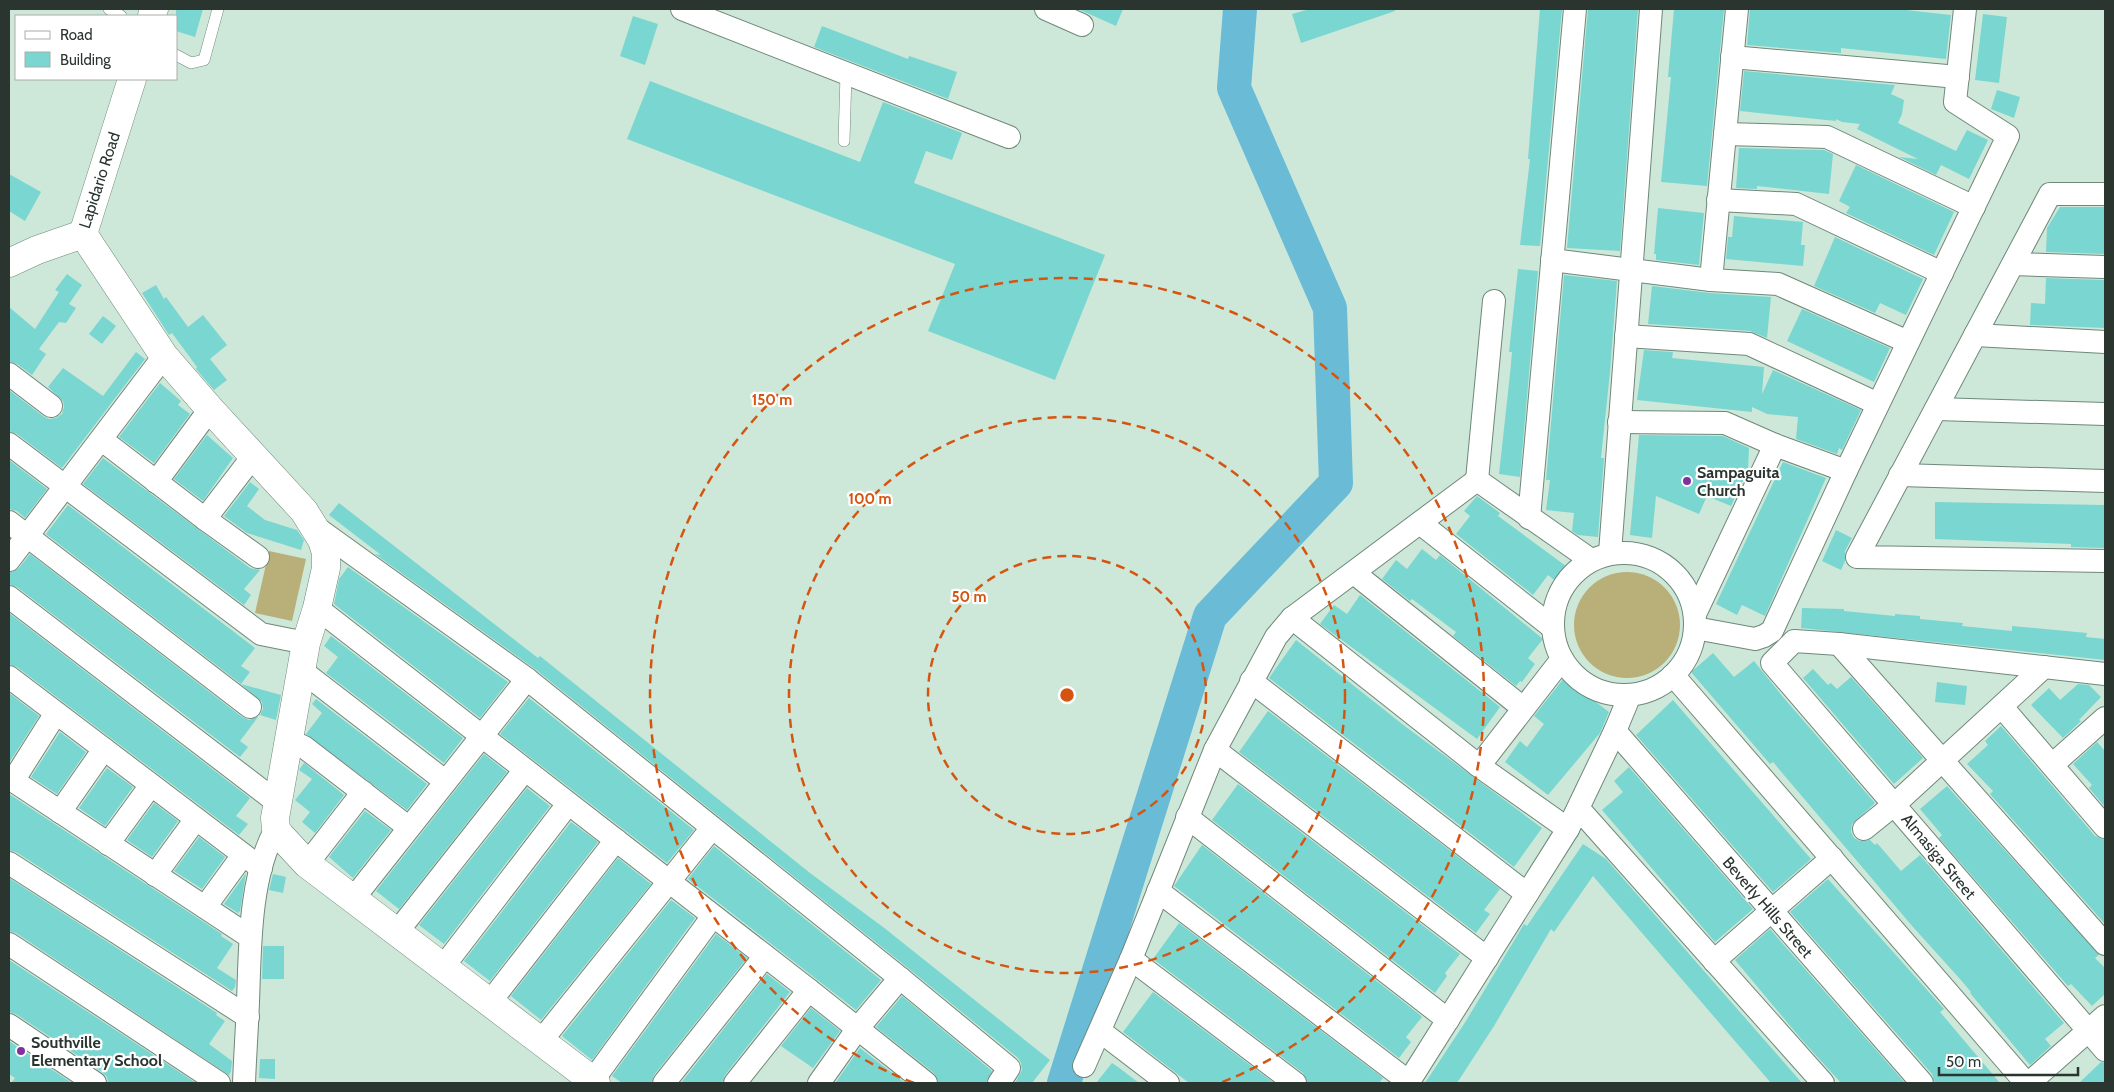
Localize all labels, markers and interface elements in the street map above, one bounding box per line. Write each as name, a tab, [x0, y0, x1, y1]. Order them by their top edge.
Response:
legend	[15, 15, 178, 80]
text: Road	[60, 26, 93, 44]
text: Building	[60, 51, 111, 69]
street label: Lapidario Road	[75, 130, 124, 231]
text: 150 m	[752, 391, 792, 409]
place label: Sampaguita Church	[1697, 463, 1779, 500]
marker: Sampaguita Church	[1681, 475, 1693, 487]
text: 100 m	[848, 490, 892, 508]
text: 50 m	[951, 588, 987, 606]
centre of rings	[1058, 686, 1076, 704]
street label: Almasiga Street	[1897, 810, 1980, 903]
street label: Beverly Hills Street	[1719, 853, 1817, 962]
place label: Southville Elementary School	[31, 1033, 162, 1070]
scale bar	[1939, 1044, 2078, 1076]
marker: Southville Elementary School	[15, 1045, 27, 1057]
text: 50 m	[1946, 1053, 1981, 1071]

